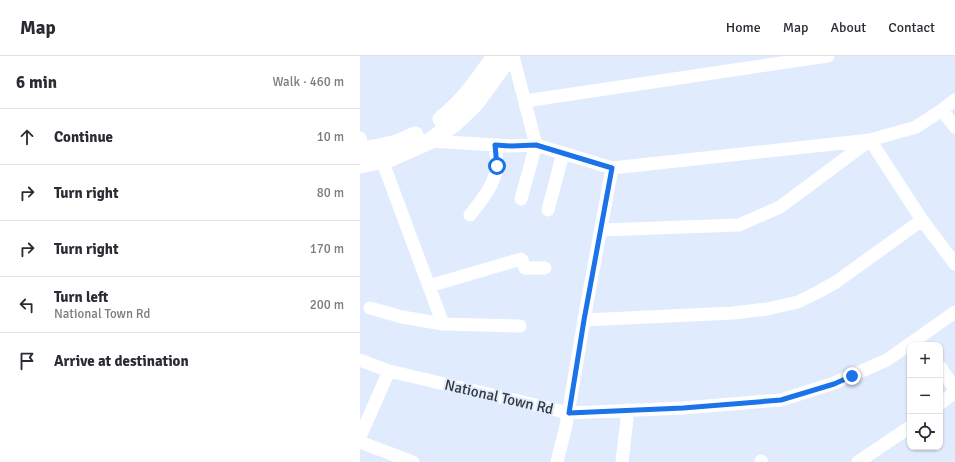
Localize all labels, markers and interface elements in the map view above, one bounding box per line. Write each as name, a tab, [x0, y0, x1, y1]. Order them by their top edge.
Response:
text: Map	[20, 16, 56, 40]
text: Home	[726, 19, 761, 36]
text: Map	[783, 19, 808, 36]
text: About	[830, 19, 866, 36]
text: Contact	[888, 19, 935, 36]
text: 6 min	[16, 72, 57, 93]
text: Walk · 460 m	[273, 74, 344, 90]
icon: ahead	[16, 126, 38, 148]
text: Continue	[54, 128, 113, 146]
text: 10 m	[317, 129, 344, 145]
route start	[488, 157, 506, 175]
icon: right	[16, 182, 38, 204]
text: Turn right	[54, 184, 119, 202]
text: 80 m	[317, 185, 344, 201]
icon: right	[16, 238, 38, 260]
text: Turn right	[54, 240, 119, 258]
text: 170 m	[310, 241, 344, 257]
text: Turn left	[54, 288, 108, 306]
icon: left	[16, 294, 38, 316]
text: 200 m	[310, 297, 344, 313]
text: National Town Rd	[54, 306, 150, 322]
map controls	[907, 342, 943, 450]
button: +	[907, 342, 943, 378]
icon: arrive	[16, 350, 38, 372]
text: Arrive at destination	[54, 352, 189, 370]
route end	[843, 367, 861, 385]
street label: National Town Rd	[443, 376, 555, 418]
button: −	[907, 378, 943, 414]
button: locate	[907, 414, 943, 450]

